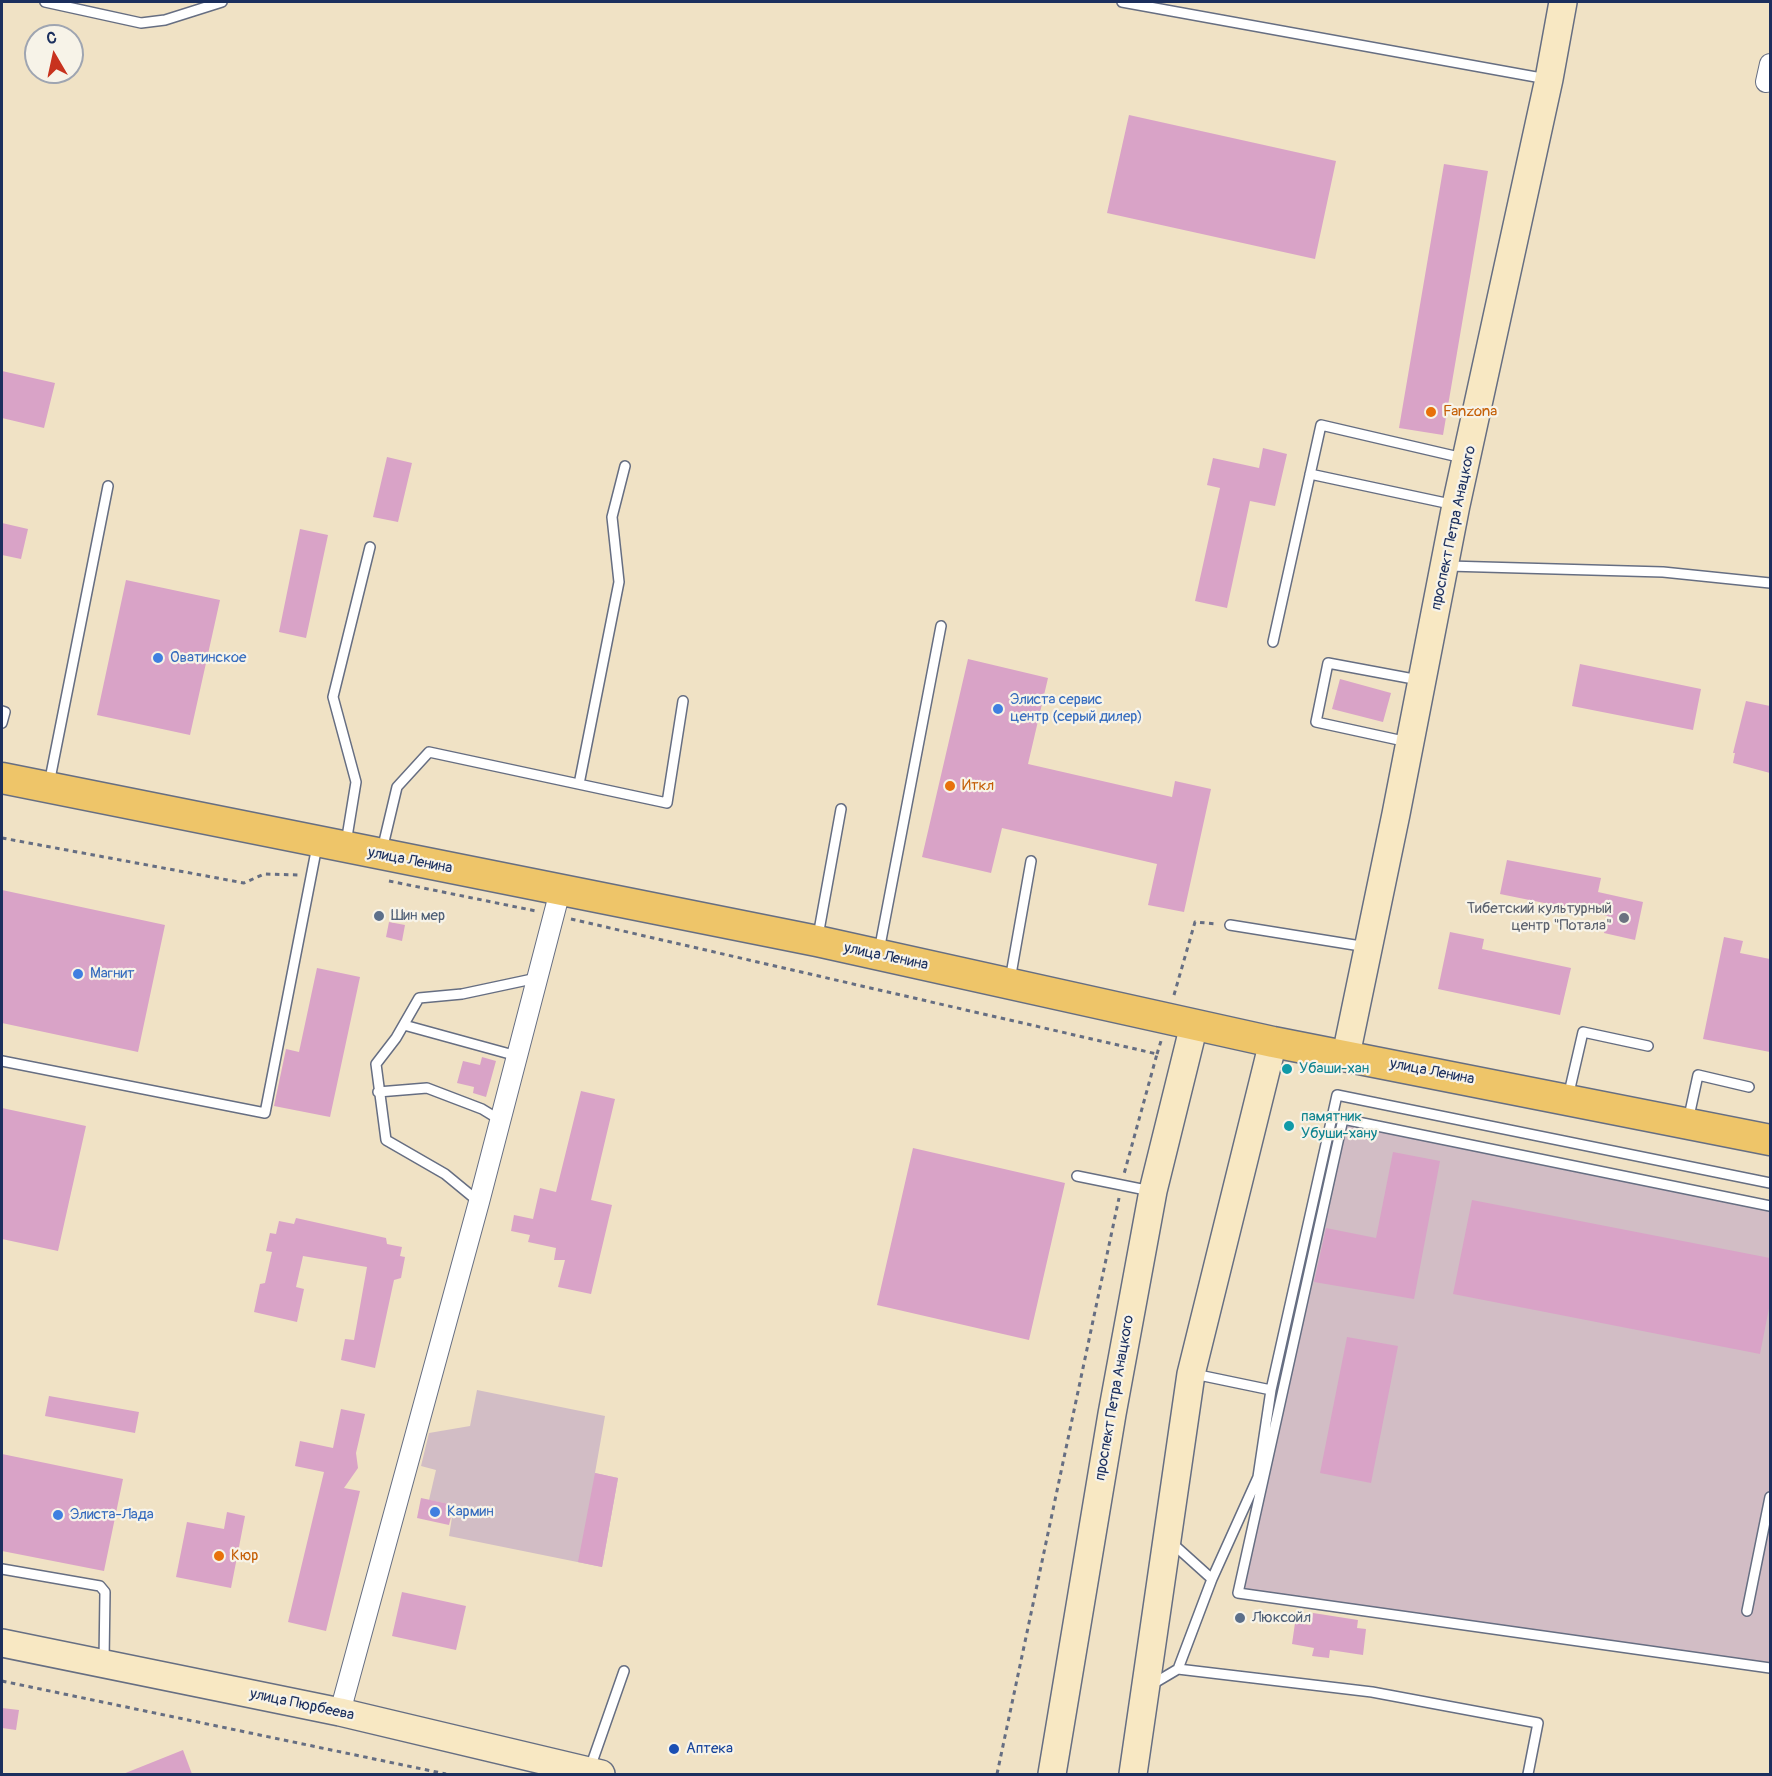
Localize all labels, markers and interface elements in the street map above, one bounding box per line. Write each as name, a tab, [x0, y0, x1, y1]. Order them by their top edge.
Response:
north arrow	[24, 24, 84, 84]
text: С	[45, 28, 58, 49]
place label: Fanzona	[1443, 403, 1497, 421]
marker: Fanzona	[1424, 405, 1438, 419]
street label: проспект Петра Анацкого	[1428, 444, 1480, 612]
place label: Оватинское	[170, 649, 246, 667]
marker: Оватинское	[151, 651, 165, 665]
place label: Элиста сервис центр (серый дилер)	[1010, 691, 1142, 726]
marker: Элиста сервис центр (серый дилер)	[991, 702, 1005, 716]
place label: Иткл	[962, 777, 994, 795]
marker: Иткл	[943, 779, 957, 793]
street label: улица Ленина	[366, 844, 454, 878]
place label: Тибетский культурный центр "Потала"	[1467, 900, 1612, 935]
place label: Шин мер	[391, 907, 445, 925]
marker: Шин мер	[372, 909, 386, 923]
marker: Тибетский культурный центр "Потала"	[1617, 911, 1631, 925]
street label: улица Ленина	[842, 939, 930, 975]
place label: Магнит	[90, 965, 135, 983]
marker: Магнит	[71, 967, 85, 981]
street label: улица Ленина	[1388, 1055, 1476, 1089]
place label: Убаши-хан	[1299, 1060, 1369, 1078]
marker: Убаши-хан	[1280, 1062, 1294, 1076]
place label: памятник Убуши-хану	[1301, 1108, 1377, 1143]
marker: памятник Убуши-хану	[1282, 1119, 1296, 1133]
street label: проспект Петра Анацкого	[1092, 1314, 1138, 1482]
place label: Кармин	[447, 1503, 494, 1521]
marker: Кармин	[428, 1505, 442, 1519]
place label: Элиста-Лада	[70, 1506, 154, 1524]
marker: Элиста-Лада	[51, 1508, 65, 1522]
place label: Кюр	[231, 1547, 258, 1565]
marker: Кюр	[212, 1549, 226, 1563]
place label: Люксойл	[1252, 1609, 1311, 1627]
marker: Люксойл	[1233, 1611, 1247, 1625]
street label: улица Пюрбеева	[248, 1685, 356, 1725]
place label: Аптека	[686, 1740, 733, 1758]
marker: Аптека	[667, 1742, 681, 1756]

